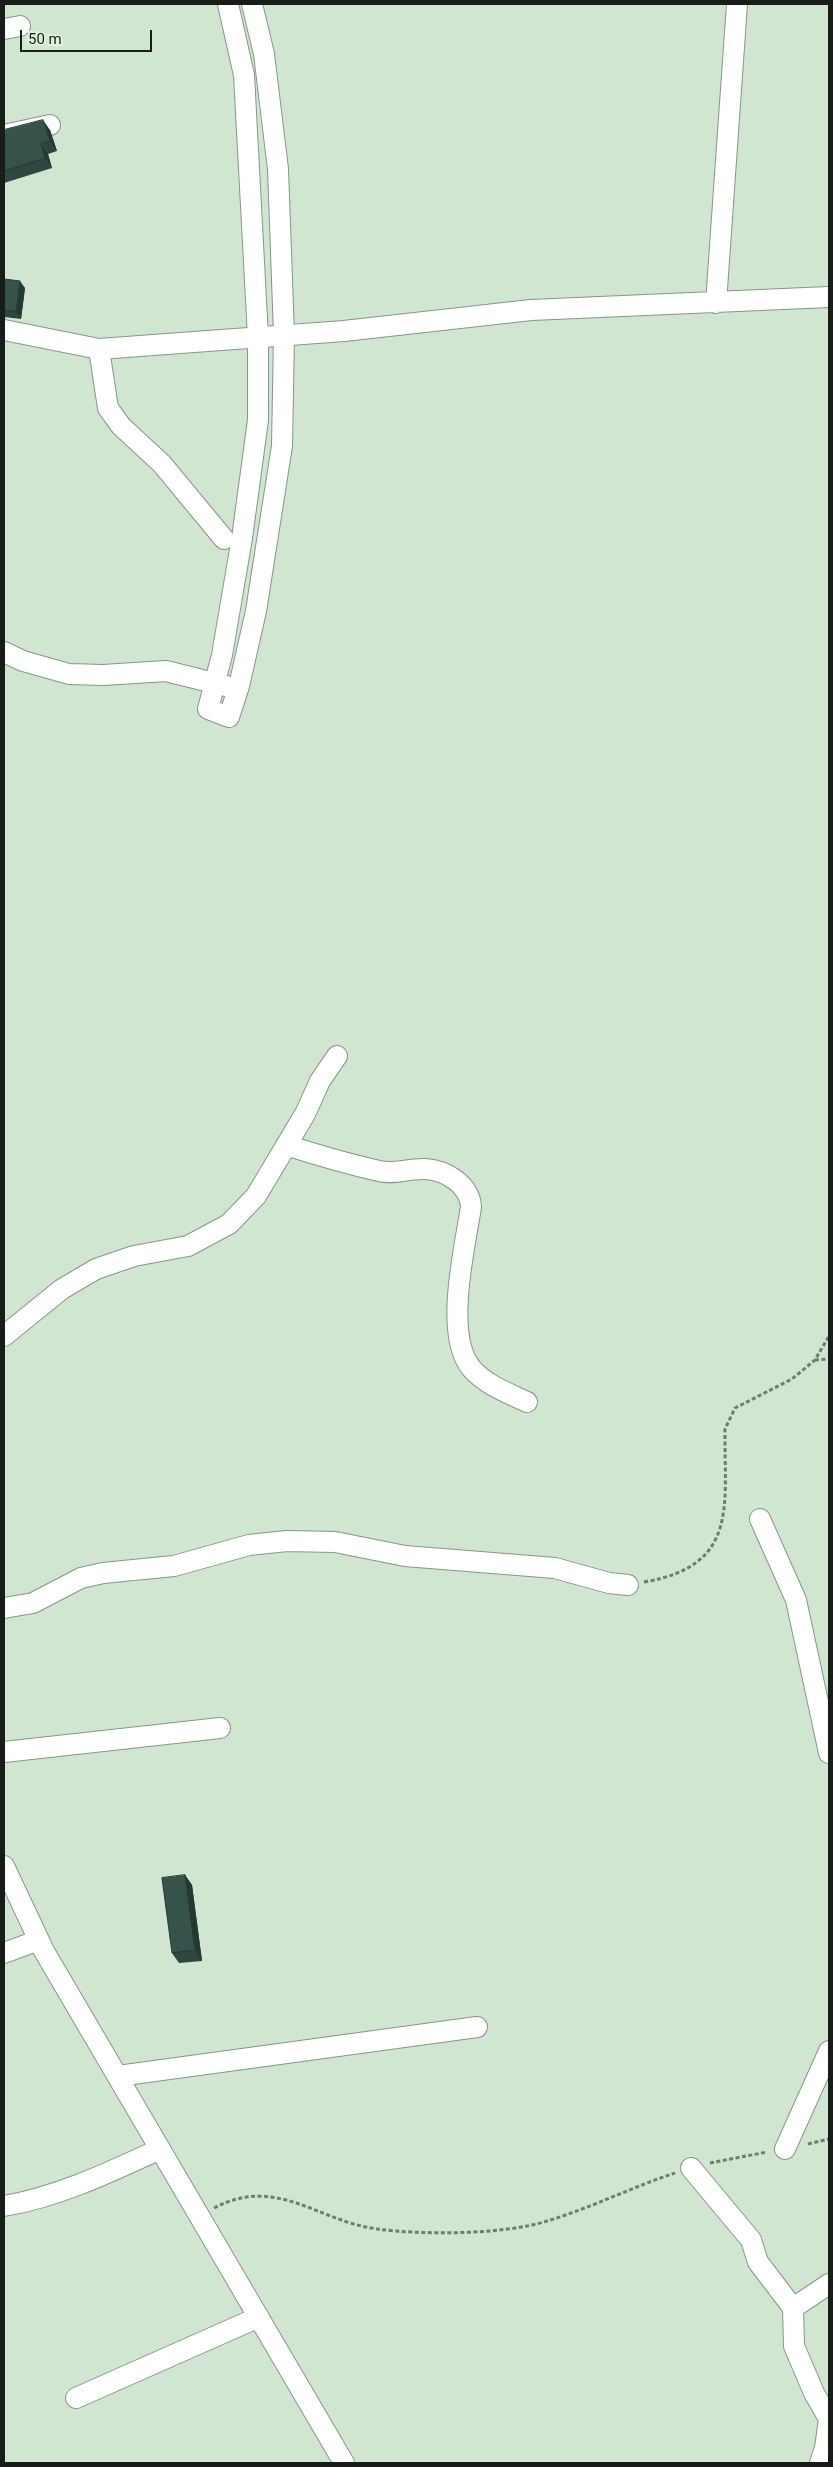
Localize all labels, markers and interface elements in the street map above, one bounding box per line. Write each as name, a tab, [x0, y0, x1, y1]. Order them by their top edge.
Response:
scale bar	[22, 20, 155, 52]
text: 50 m	[28, 30, 62, 48]

